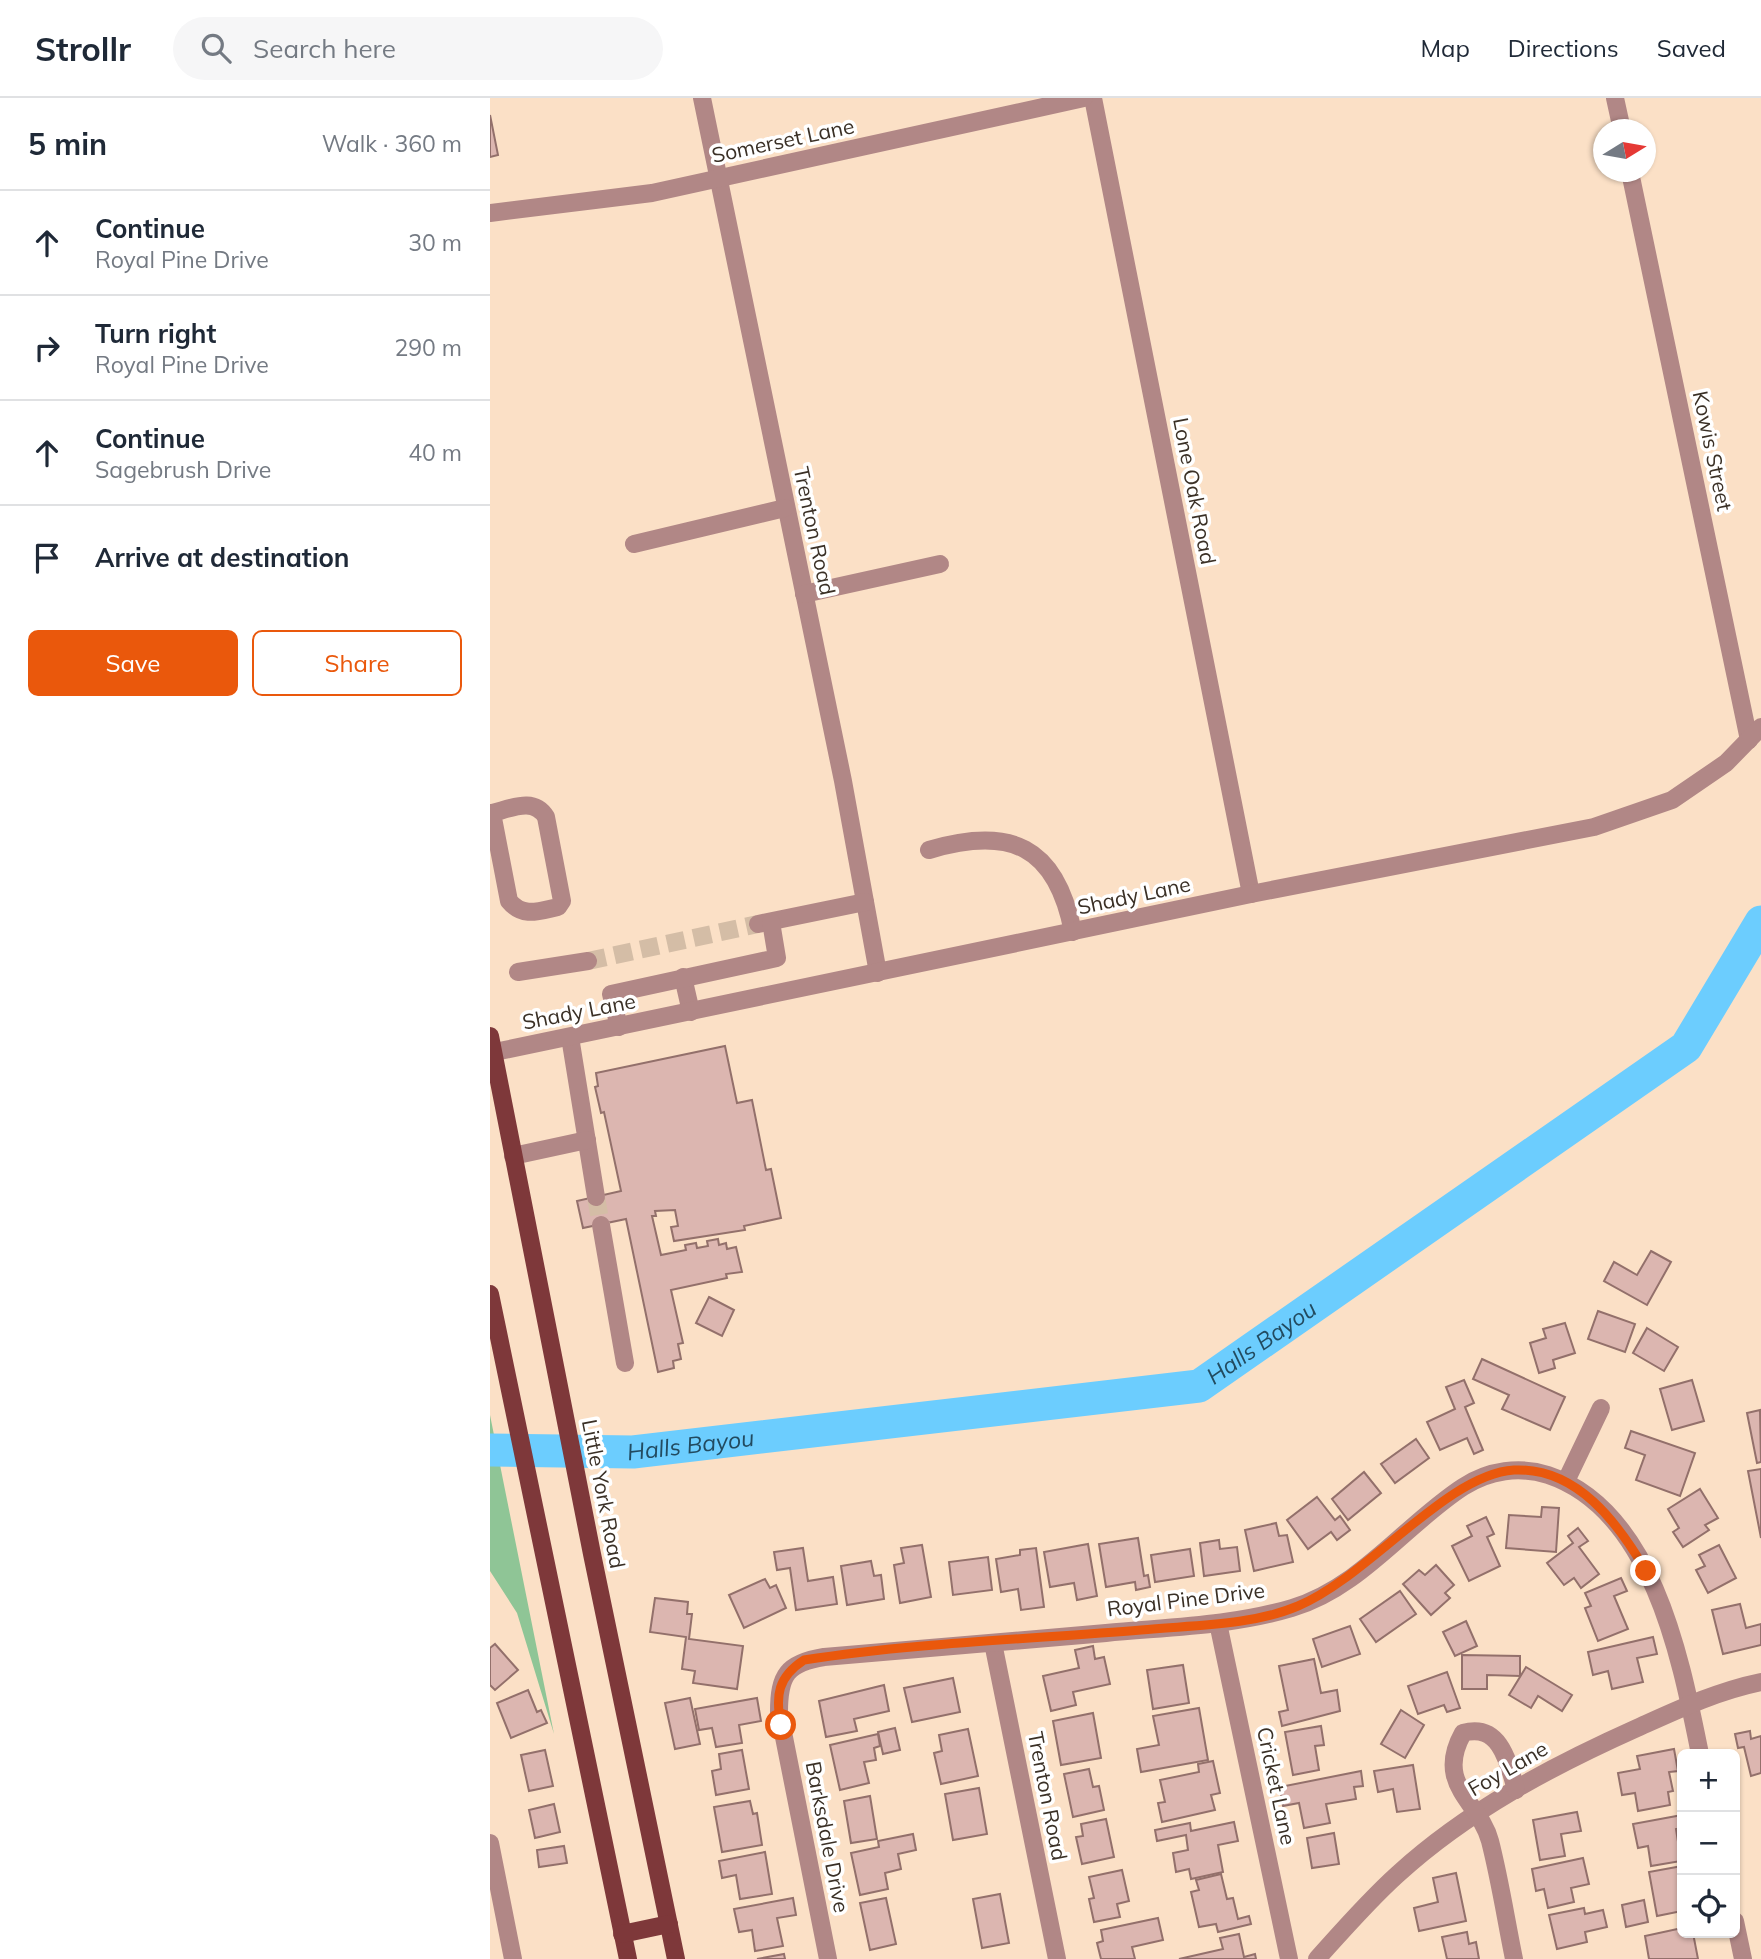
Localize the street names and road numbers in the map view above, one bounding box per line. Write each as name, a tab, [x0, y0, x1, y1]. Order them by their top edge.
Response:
street label: Somerset Lane	[709, 112, 856, 168]
street label: Kowis Street	[1688, 388, 1738, 513]
street label: Lone Oak Road	[1168, 415, 1222, 566]
street label: Trenton Road	[789, 464, 841, 597]
street label: Shady Lane	[1075, 870, 1193, 920]
street label: Shady Lane	[520, 987, 638, 1035]
street label: Little York Road	[577, 1417, 631, 1571]
street label: Royal Pine Drive	[1106, 1576, 1266, 1622]
street label: Cricket Lane	[1252, 1724, 1302, 1847]
street label: Trenton Road	[1023, 1729, 1073, 1862]
street label: Foy Lane	[1463, 1735, 1552, 1801]
street label: Barksdale Drive	[801, 1759, 855, 1915]

